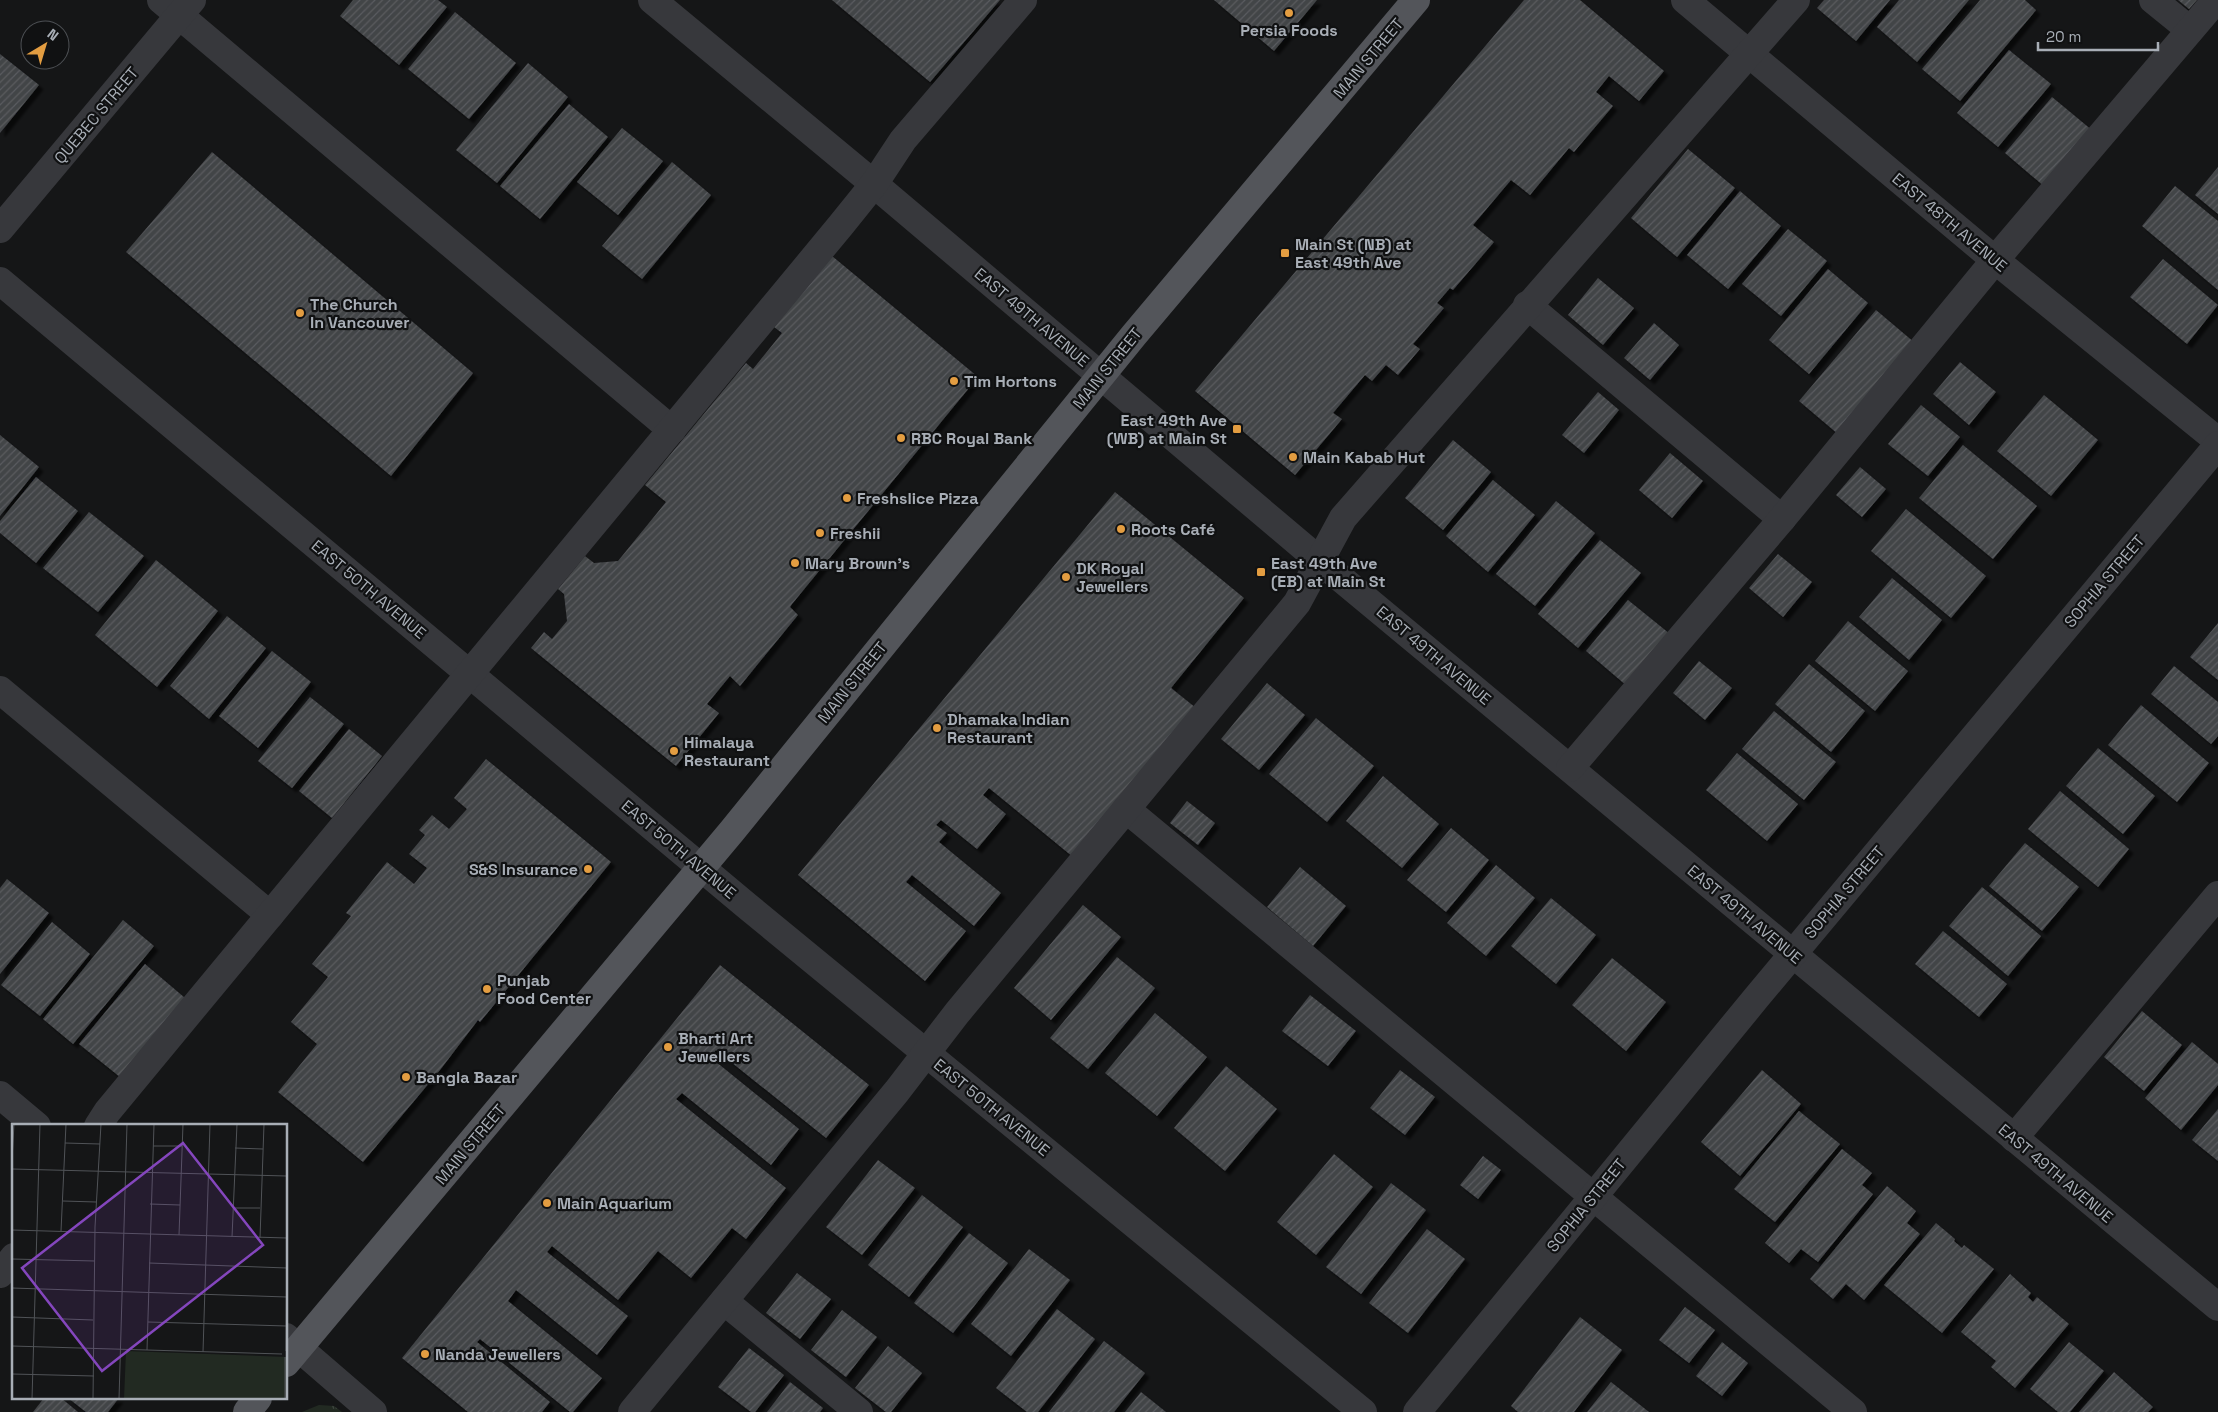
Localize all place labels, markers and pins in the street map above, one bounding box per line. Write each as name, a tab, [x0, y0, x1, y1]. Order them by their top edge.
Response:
marker: Persia Foods	[1283, 7, 1295, 19]
place label: Persia Foods	[1240, 20, 1338, 41]
place label: Main St (NB) at East 49th Ave	[1295, 234, 1412, 273]
marker: Main St (NB) at East 49th Ave	[1279, 247, 1291, 259]
place label: The Church In Vancouver	[310, 294, 410, 333]
marker: The Church In Vancouver	[294, 307, 306, 319]
place label: Tim Hortons	[964, 371, 1057, 392]
marker: Tim Hortons	[948, 375, 960, 387]
place label: East 49th Ave (WB) at Main St	[1107, 410, 1227, 449]
marker: East 49th Ave (WB) at Main St	[1231, 423, 1243, 435]
place label: RBC Royal Bank	[911, 428, 1032, 449]
marker: RBC Royal Bank	[895, 432, 907, 444]
place label: Main Kabab Hut	[1303, 447, 1425, 468]
marker: Main Kabab Hut	[1287, 451, 1299, 463]
place label: Freshslice Pizza	[857, 488, 978, 509]
marker: Freshslice Pizza	[841, 492, 853, 504]
place label: Roots Café	[1131, 519, 1215, 540]
place label: Freshii	[830, 523, 881, 544]
marker: Roots Café	[1115, 523, 1127, 535]
marker: Freshii	[814, 527, 826, 539]
place label: Mary Brown's	[805, 553, 910, 574]
place label: East 49th Ave (EB) at Main St	[1271, 553, 1386, 592]
marker: Mary Brown's	[789, 557, 801, 569]
place label: DK Royal Jewellers	[1076, 558, 1148, 597]
marker: East 49th Ave (EB) at Main St	[1255, 566, 1267, 578]
marker: DK Royal Jewellers	[1060, 571, 1072, 583]
place label: Dhamaka Indian Restaurant	[947, 709, 1070, 748]
marker: Dhamaka Indian Restaurant	[931, 722, 943, 734]
place label: Himalaya Restaurant	[684, 732, 770, 771]
marker: Himalaya Restaurant	[668, 745, 680, 757]
place label: S&S Insurance	[469, 859, 578, 880]
marker: S&S Insurance	[582, 863, 594, 875]
place label: Punjab Food Center	[497, 970, 591, 1009]
marker: Punjab Food Center	[481, 983, 493, 995]
place label: Bharti Art Jewellers	[678, 1028, 753, 1067]
marker: Bharti Art Jewellers	[662, 1041, 674, 1053]
place label: Bangla Bazar	[416, 1067, 517, 1088]
marker: Bangla Bazar	[400, 1071, 412, 1083]
place label: Main Aquarium	[557, 1193, 672, 1214]
marker: Main Aquarium	[541, 1197, 553, 1209]
place label: Nanda Jewellers	[435, 1344, 561, 1365]
marker: Nanda Jewellers	[419, 1348, 431, 1360]

